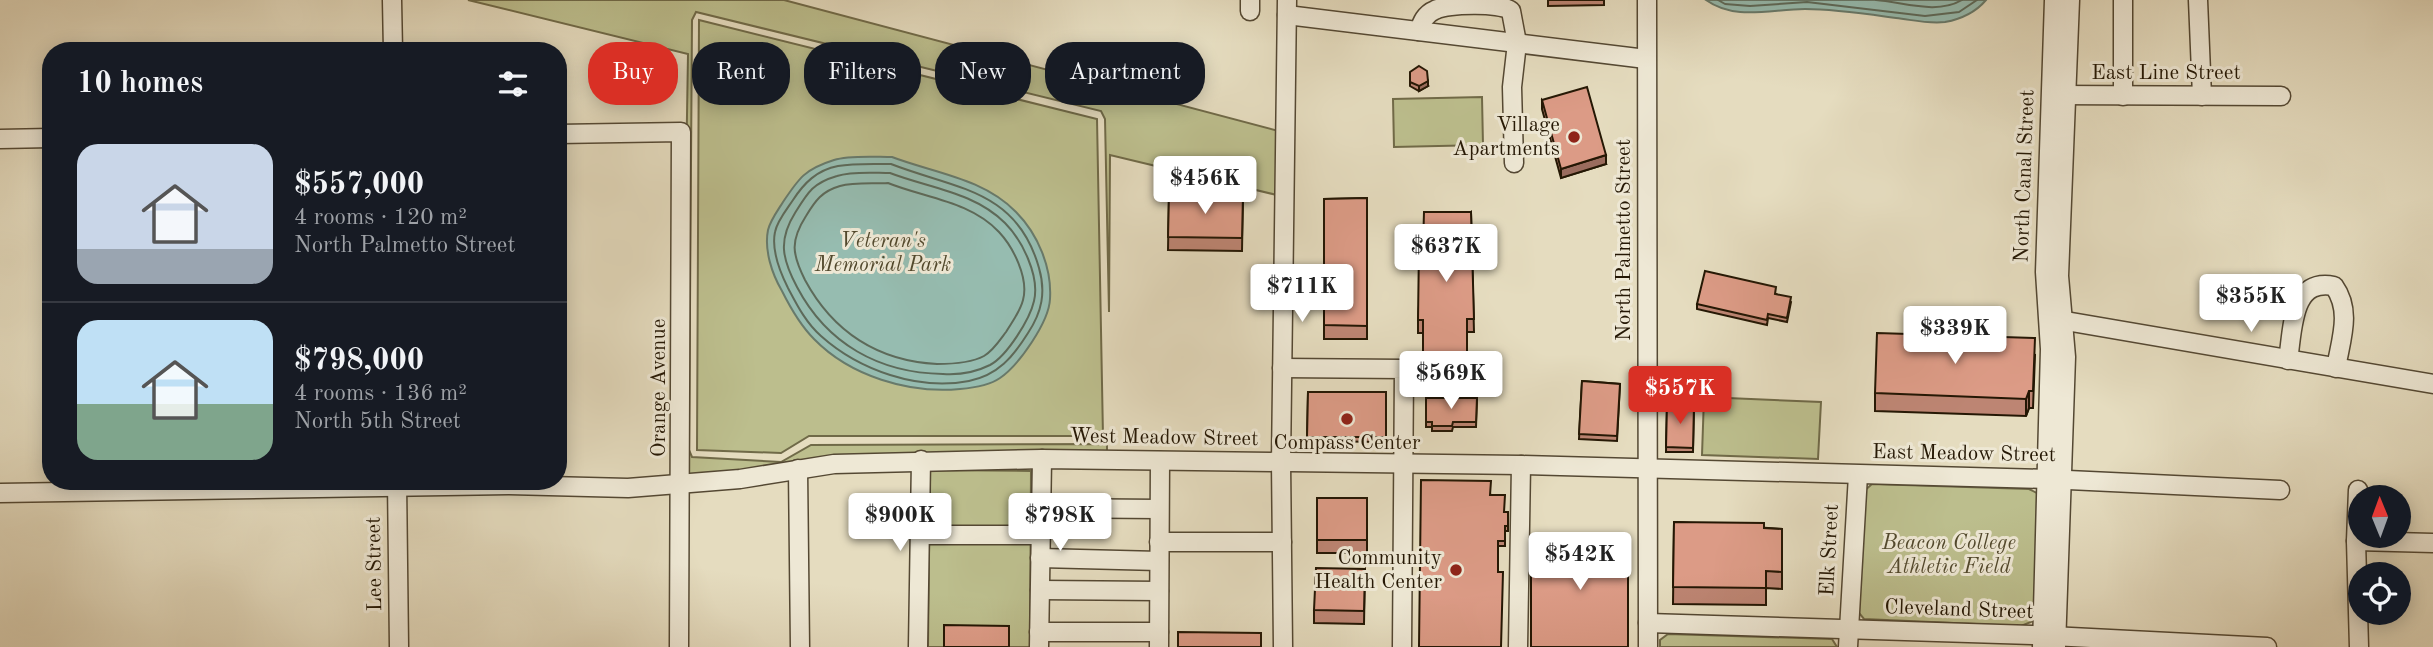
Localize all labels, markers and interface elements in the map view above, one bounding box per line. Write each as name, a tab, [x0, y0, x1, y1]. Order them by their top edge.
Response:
chip: Buy	[588, 42, 678, 105]
chip: Rent	[692, 42, 790, 105]
chip: Filters	[804, 42, 921, 105]
chip: New	[935, 42, 1031, 105]
chip: Apartment	[1045, 42, 1205, 105]
street label: East Line Street	[2091, 63, 2241, 84]
icon: filters	[494, 65, 532, 103]
text: 10 homes	[77, 69, 203, 99]
street label: North Canal Street	[2011, 89, 2039, 263]
place label: Village Apartments	[1453, 115, 1560, 160]
marker: Village Apartments	[1566, 129, 1582, 145]
street label: North Palmetto Street	[1614, 139, 1635, 341]
pin: $456K	[1156, 156, 1254, 216]
text: $456K	[1169, 167, 1241, 190]
text: $557,000	[294, 170, 424, 200]
icon: home	[133, 172, 217, 256]
text: 4 rooms · 120 m²	[294, 206, 467, 229]
pin: $637K	[1397, 224, 1495, 284]
park label: Veteran's Memorial Park	[814, 231, 951, 276]
text: North Palmetto Street	[294, 234, 516, 257]
text: $637K	[1410, 235, 1482, 258]
pin: $711K	[1253, 264, 1351, 324]
pin: $355K	[2202, 274, 2300, 334]
text: $711K	[1266, 275, 1338, 298]
text: $355K	[2215, 285, 2287, 308]
pin: $339K	[1906, 306, 2004, 366]
text: $339K	[1919, 317, 1991, 340]
street label: Orange Avenue	[649, 319, 670, 457]
text: $798,000	[294, 346, 424, 376]
icon: home	[133, 348, 217, 432]
pin: $569K	[1402, 352, 1500, 411]
text: $569K	[1415, 362, 1487, 385]
pin: $557K	[1631, 366, 1729, 426]
text: $557K	[1644, 377, 1716, 400]
text: 4 rooms · 136 m²	[294, 382, 467, 405]
text: North 5th Street	[294, 410, 461, 433]
marker: Compass Center	[1339, 411, 1355, 427]
street label: West Meadow Street	[1069, 426, 1259, 450]
place label: Compass Center	[1273, 433, 1421, 454]
street label: East Meadow Street	[1872, 442, 2056, 466]
north arrow	[2348, 485, 2412, 548]
map controls	[2348, 485, 2411, 625]
pin: $900K	[851, 494, 949, 553]
pin: $798K	[1011, 494, 1109, 553]
street label: Elk Street	[1817, 503, 1843, 597]
text: $900K	[864, 504, 936, 527]
text: $798K	[1024, 504, 1096, 527]
street label: Lee Street	[364, 516, 386, 612]
pin: $542K	[1531, 532, 1629, 592]
park label: Beacon College Athletic Field	[1881, 533, 2016, 578]
text: $542K	[1544, 543, 1616, 566]
place label: Community Health Center	[1314, 548, 1442, 593]
marker: Community Health Center	[1448, 562, 1464, 578]
button: locate	[2348, 562, 2411, 625]
street label: Cleveland Street	[1884, 597, 2034, 623]

